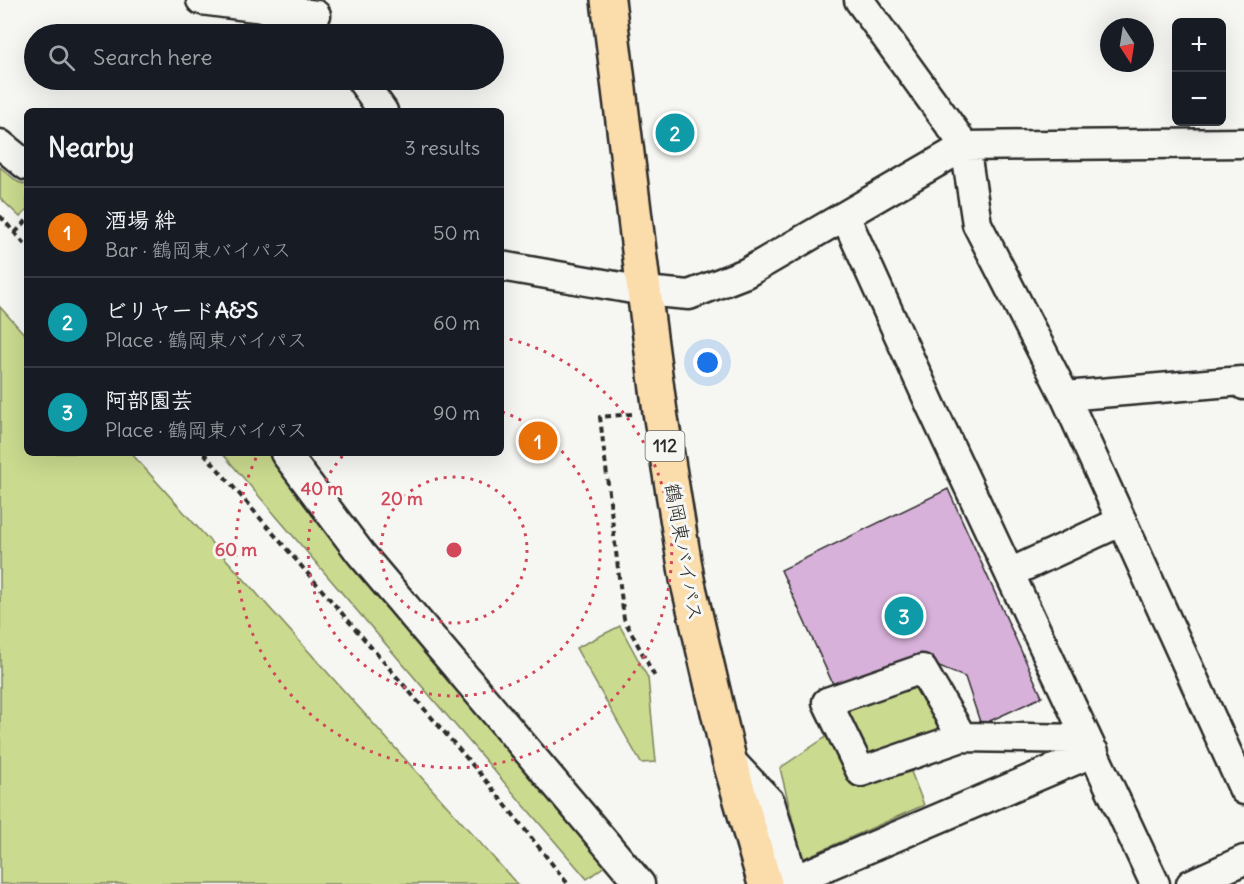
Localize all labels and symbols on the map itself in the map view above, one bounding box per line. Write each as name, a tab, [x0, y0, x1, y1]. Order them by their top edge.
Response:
north arrow	[1100, 18, 1154, 72]
pin: 2	[656, 110, 694, 156]
your location	[693, 348, 722, 377]
pin: 1	[518, 418, 558, 464]
road number: 112	[646, 431, 684, 461]
text: 40 m	[301, 477, 343, 500]
street label: 鶴岡東バイパス	[660, 481, 709, 623]
text: 20 m	[381, 487, 423, 510]
text: 60 m	[215, 538, 257, 561]
centre of rings	[444, 540, 464, 560]
pin: 3	[884, 594, 924, 638]

